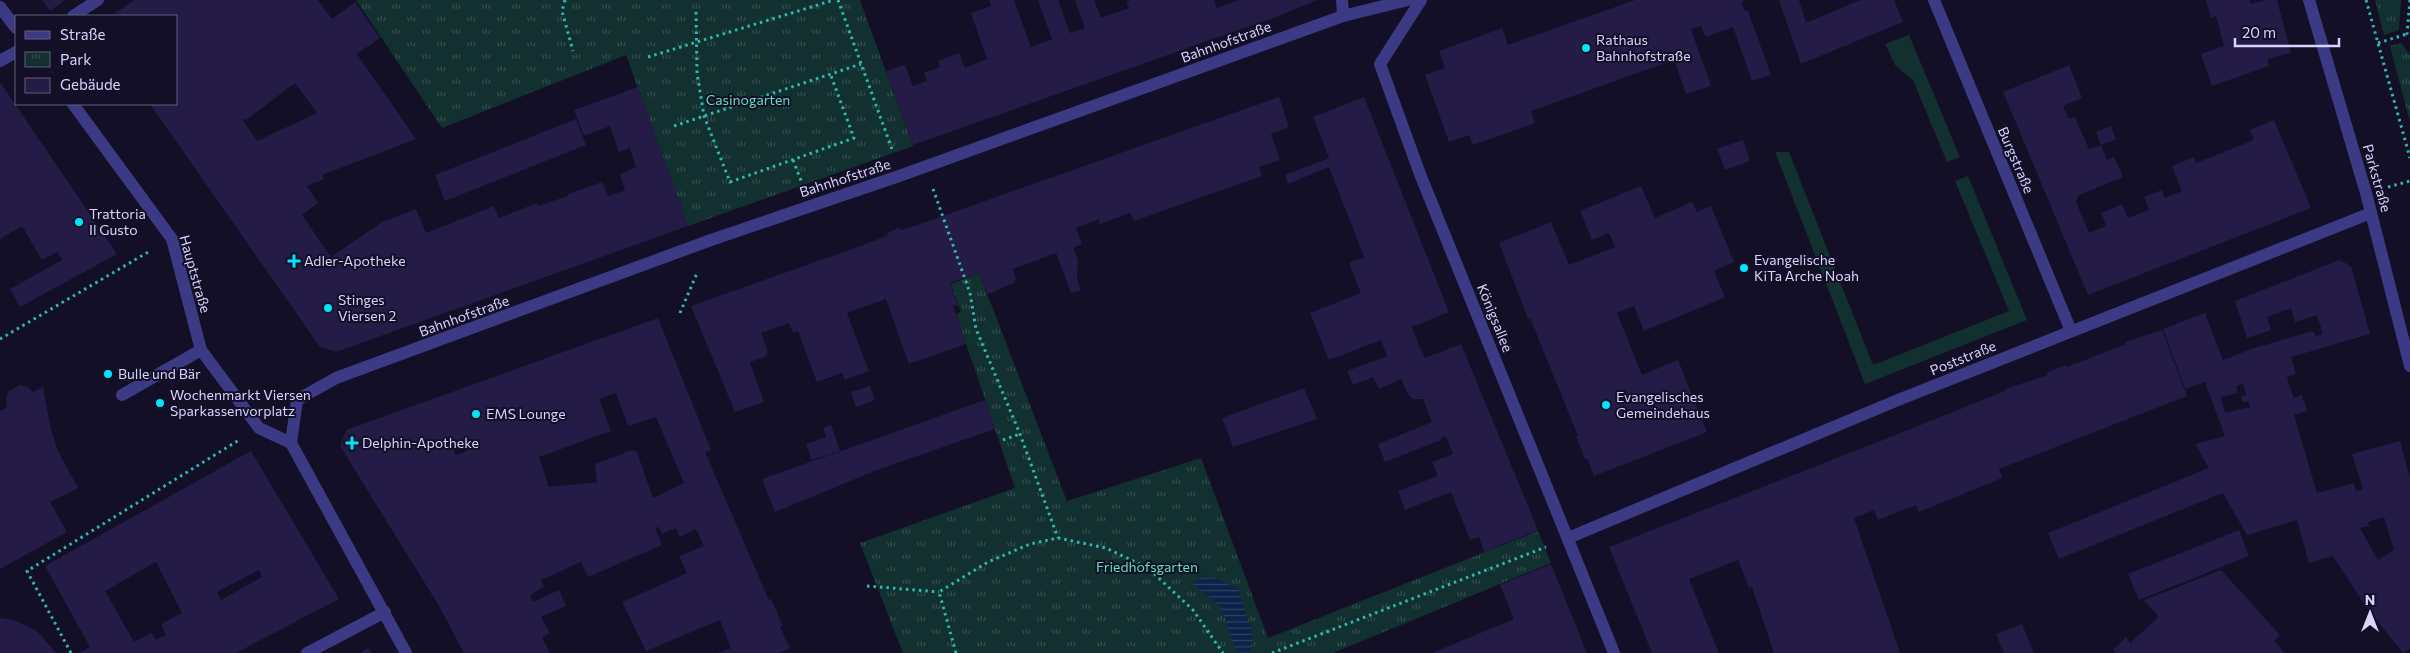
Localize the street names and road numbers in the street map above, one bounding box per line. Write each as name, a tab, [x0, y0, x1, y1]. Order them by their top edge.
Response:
street label: Bahnhofstraße	[1178, 17, 1273, 66]
street label: Burgstraße	[1995, 124, 2038, 196]
street label: Parkstraße	[2360, 142, 2395, 214]
street label: Bahnhofstraße	[797, 155, 893, 200]
street label: Hauptstraße	[176, 233, 215, 315]
street label: Königsallee	[1474, 281, 1517, 354]
street label: Bahnhofstraße	[416, 291, 511, 340]
street label: Poststraße	[1927, 337, 1998, 378]

